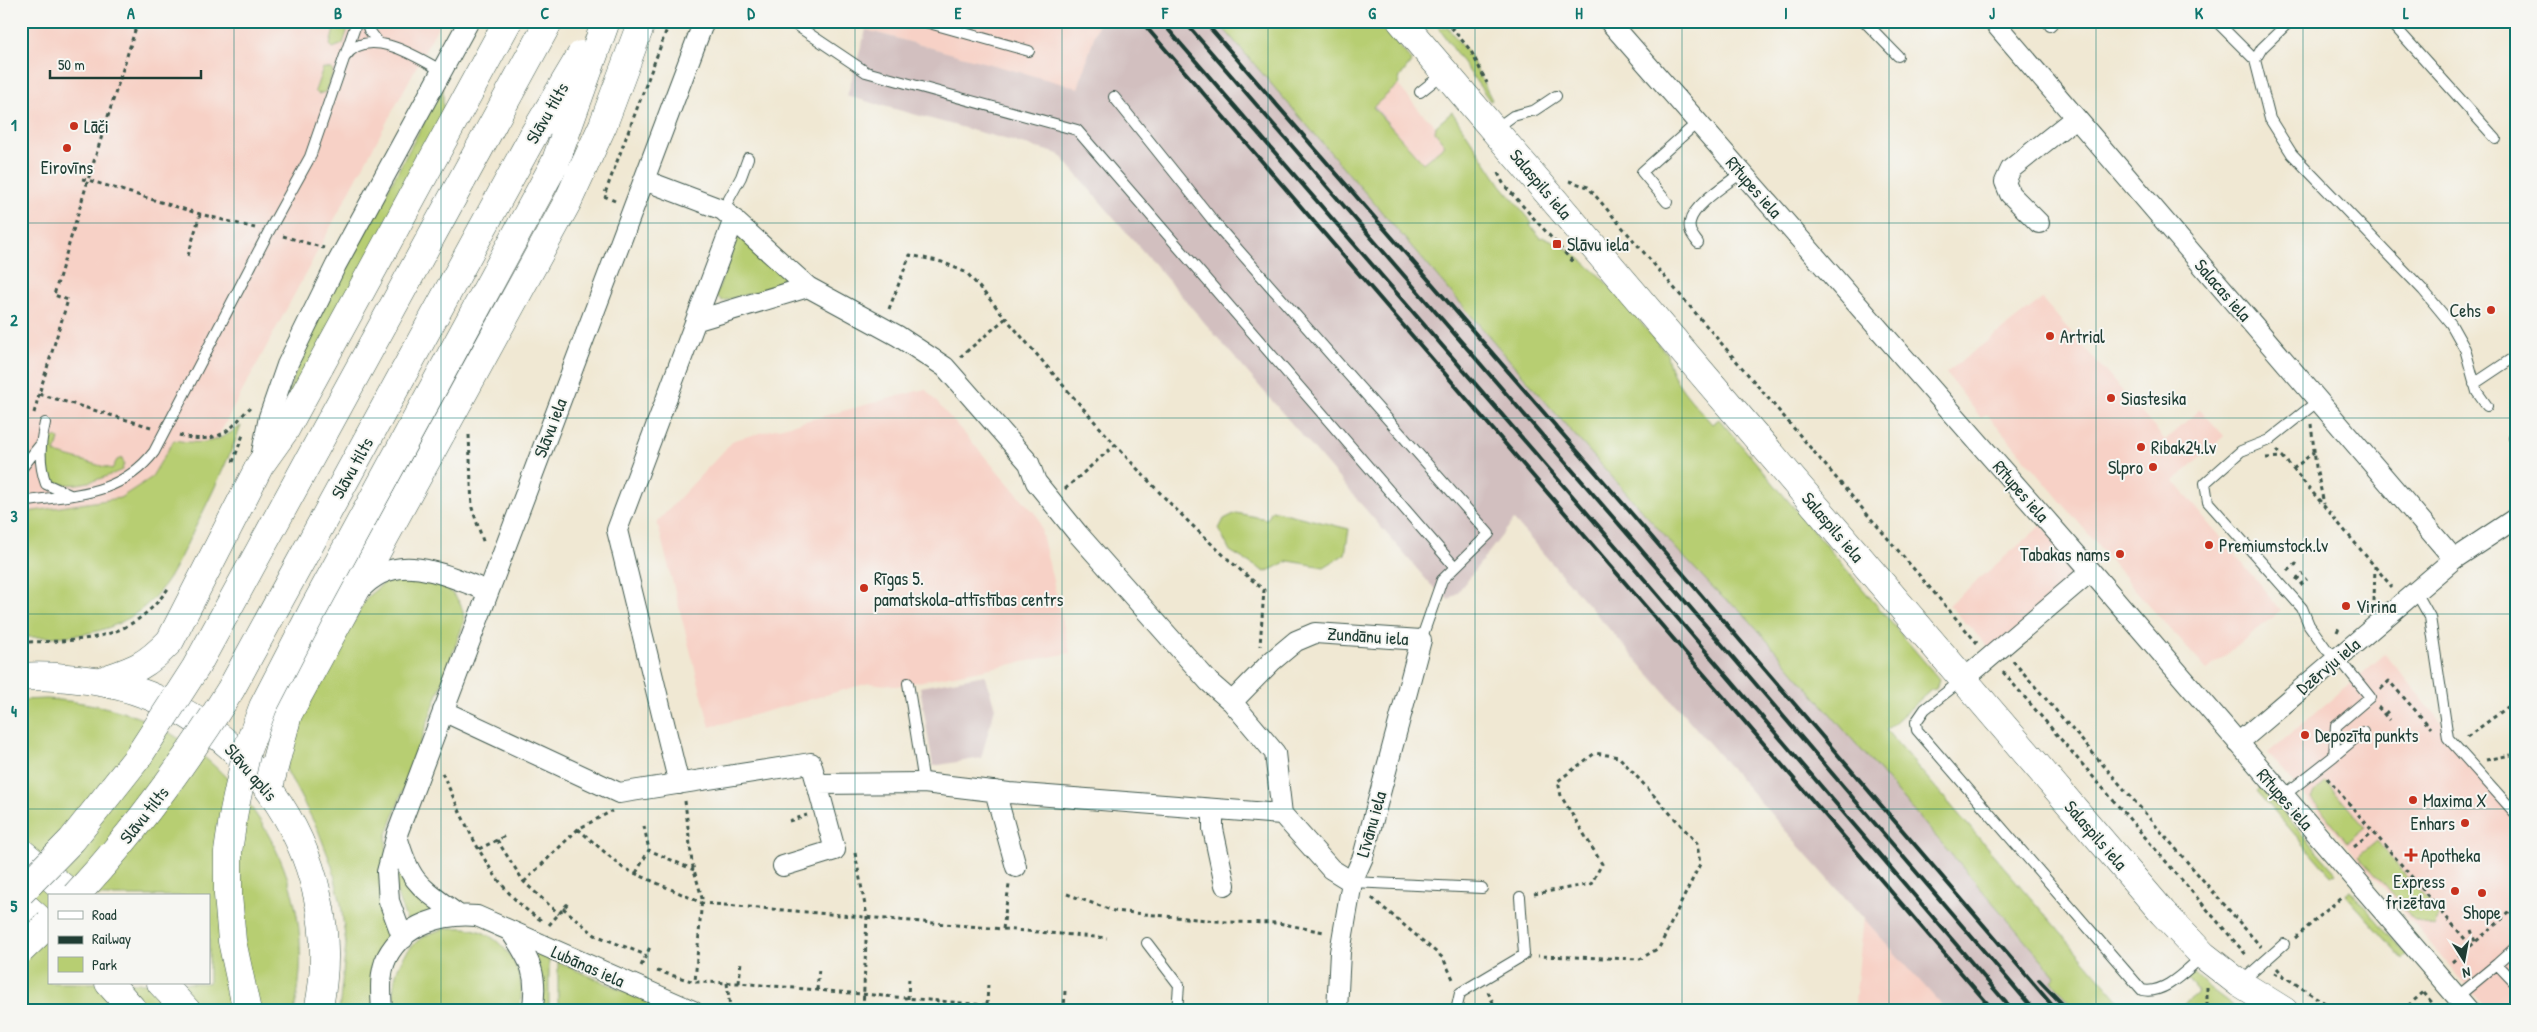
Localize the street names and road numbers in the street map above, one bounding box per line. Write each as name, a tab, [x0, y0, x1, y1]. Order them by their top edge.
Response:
street label: Slāvu tilts	[519, 78, 575, 148]
street label: Salaspils iela	[1504, 144, 1578, 224]
street label: Rītupes iela	[1720, 151, 1788, 223]
street label: Salacas iela	[2189, 253, 2257, 327]
street label: Slāvu iela	[527, 395, 573, 461]
street label: Slāvu tilts	[325, 433, 379, 503]
street label: Rītupes iela	[1987, 455, 2055, 527]
street label: Salaspils iela	[1796, 487, 1870, 567]
street label: Zundānu iela	[1327, 621, 1409, 651]
street label: Dzērvju iela	[2291, 632, 2365, 700]
street label: Slāvu aplis	[219, 738, 283, 806]
street label: Rītupes iela	[2251, 763, 2319, 835]
street label: Slāvu tilts	[114, 781, 174, 849]
street label: Līvānu iela	[1350, 788, 1392, 860]
street label: Salaspils iela	[2059, 795, 2133, 875]
street label: Lubānas iela	[547, 939, 629, 993]

